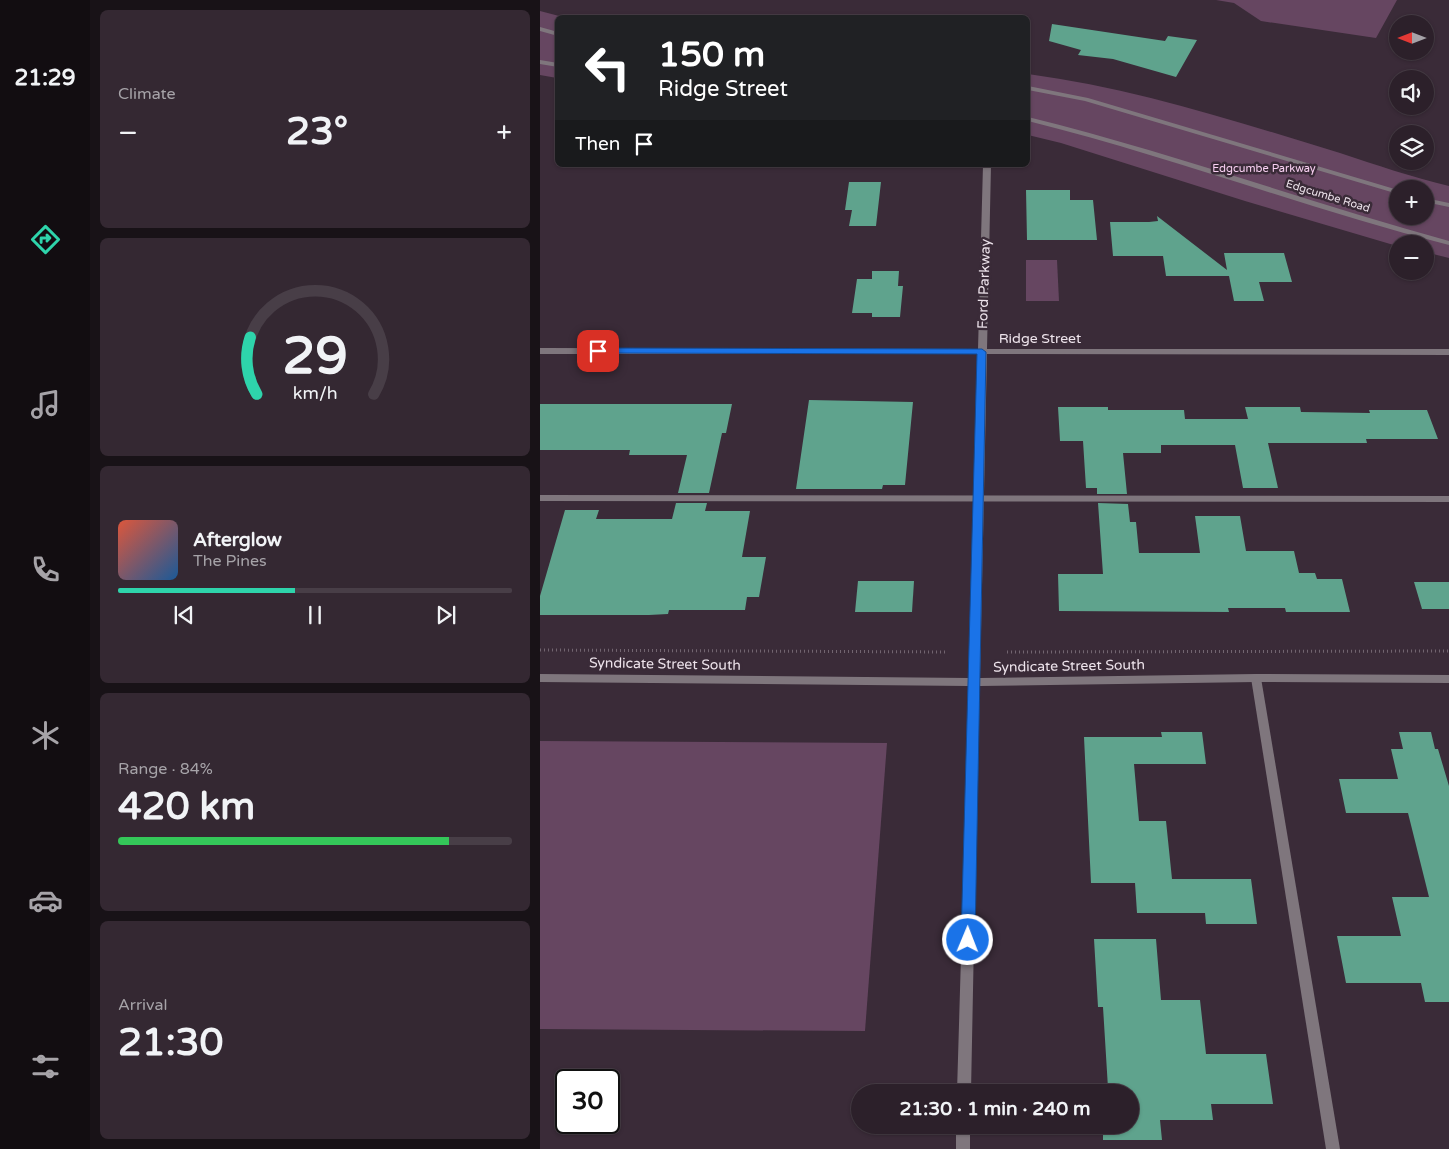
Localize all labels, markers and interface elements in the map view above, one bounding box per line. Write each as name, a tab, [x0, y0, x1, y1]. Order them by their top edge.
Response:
north arrow	[1389, 15, 1434, 60]
map controls	[1389, 15, 1434, 280]
text: 150 m	[658, 34, 765, 76]
icon: left	[575, 35, 640, 100]
text: 21:29	[15, 65, 75, 91]
button: sound	[1389, 70, 1434, 115]
text: Ridge Street	[658, 76, 788, 102]
text: Climate	[118, 84, 176, 104]
text: 23°	[286, 109, 348, 155]
text: −	[118, 116, 138, 150]
text: +	[496, 116, 512, 150]
button: layers	[1389, 125, 1434, 170]
icon: arrive	[630, 130, 658, 158]
text: Then	[575, 133, 620, 155]
park label: Edgcumbe Parkway	[1212, 162, 1316, 175]
street label: Edgcumbe Road	[1284, 177, 1372, 215]
button: +	[1389, 180, 1434, 225]
icon: directions	[28, 222, 63, 257]
button: −	[1389, 235, 1434, 280]
street label: Ford Parkway	[974, 238, 994, 329]
text: 29	[282, 325, 348, 388]
pin	[577, 330, 619, 372]
street label: Ridge Street	[999, 330, 1082, 347]
icon: arrive	[584, 337, 612, 365]
text: km/h	[293, 383, 337, 404]
icon: music	[28, 387, 63, 422]
text: Afterglow	[193, 529, 282, 551]
text: The Pines	[193, 551, 267, 571]
icon: phone	[28, 552, 63, 587]
icon: previous	[170, 601, 198, 629]
icon: pause	[301, 601, 329, 629]
icon: next	[432, 601, 460, 629]
street label: Syndicate Street South	[589, 654, 741, 674]
street label: Syndicate Street South	[993, 656, 1145, 676]
icon: climate	[28, 718, 63, 753]
text: Range · 84%	[118, 759, 213, 779]
text: 420 km	[118, 784, 255, 830]
icon: car	[28, 883, 63, 918]
position arrow	[941, 913, 993, 965]
text: Arrival	[118, 995, 167, 1015]
text: 21:30	[118, 1020, 223, 1066]
icon: filters	[28, 1049, 63, 1084]
speed limit sign: 30	[555, 1069, 620, 1134]
text: 21:30 · 1 min · 240 m	[899, 1098, 1091, 1120]

